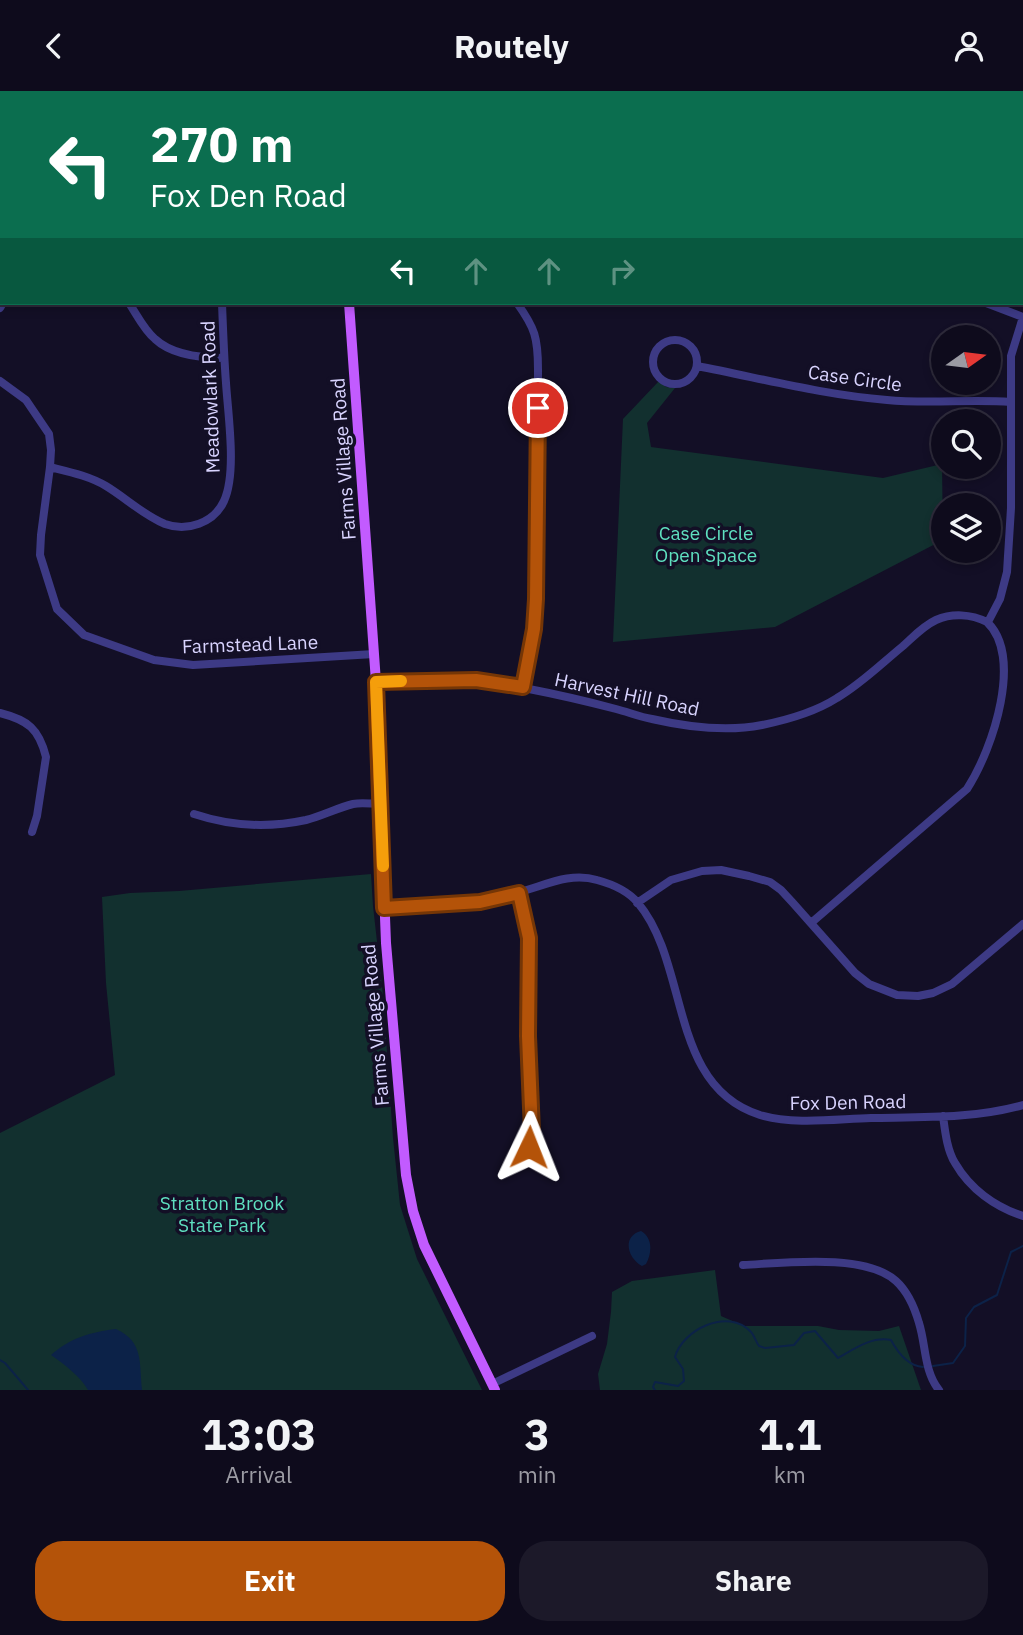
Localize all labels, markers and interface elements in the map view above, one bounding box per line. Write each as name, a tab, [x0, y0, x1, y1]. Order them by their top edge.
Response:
text: Routely	[454, 25, 569, 67]
icon: back	[35, 27, 73, 65]
icon: person	[950, 27, 988, 65]
text: 270 m	[150, 112, 294, 175]
icon: left	[35, 119, 126, 210]
text: Fox Den Road	[150, 174, 347, 216]
icon: left	[384, 252, 422, 290]
icon: ahead	[457, 252, 495, 290]
icon: ahead	[530, 252, 568, 290]
icon: right	[603, 252, 641, 290]
street label: Meadowlark Road	[195, 320, 225, 474]
north arrow	[931, 325, 1001, 395]
map controls	[931, 325, 1001, 563]
street label: Case Circle	[806, 360, 904, 396]
street label: Farms Village Road	[325, 377, 361, 541]
pin	[508, 378, 568, 438]
icon: arrive	[519, 389, 557, 427]
button: search	[931, 409, 1001, 479]
button: layers	[931, 493, 1001, 563]
park label: Case Circle Open Space	[655, 521, 757, 567]
street label: Farmstead Lane	[182, 630, 318, 658]
street label: Harvest Hill Road	[552, 667, 702, 721]
street label: Farms Village Road	[356, 943, 394, 1107]
street label: Fox Den Road	[789, 1089, 907, 1115]
position arrow	[492, 1110, 566, 1184]
park label: Stratton Brook State Park	[160, 1191, 284, 1237]
text: 13:03	[202, 1407, 316, 1462]
text: 3	[525, 1407, 550, 1462]
text: 1.1	[758, 1407, 822, 1462]
text: Arrival	[225, 1459, 292, 1489]
text: min	[518, 1459, 557, 1489]
text: km	[774, 1459, 806, 1489]
button: Exit	[35, 1541, 505, 1621]
button: Share	[519, 1541, 988, 1621]

